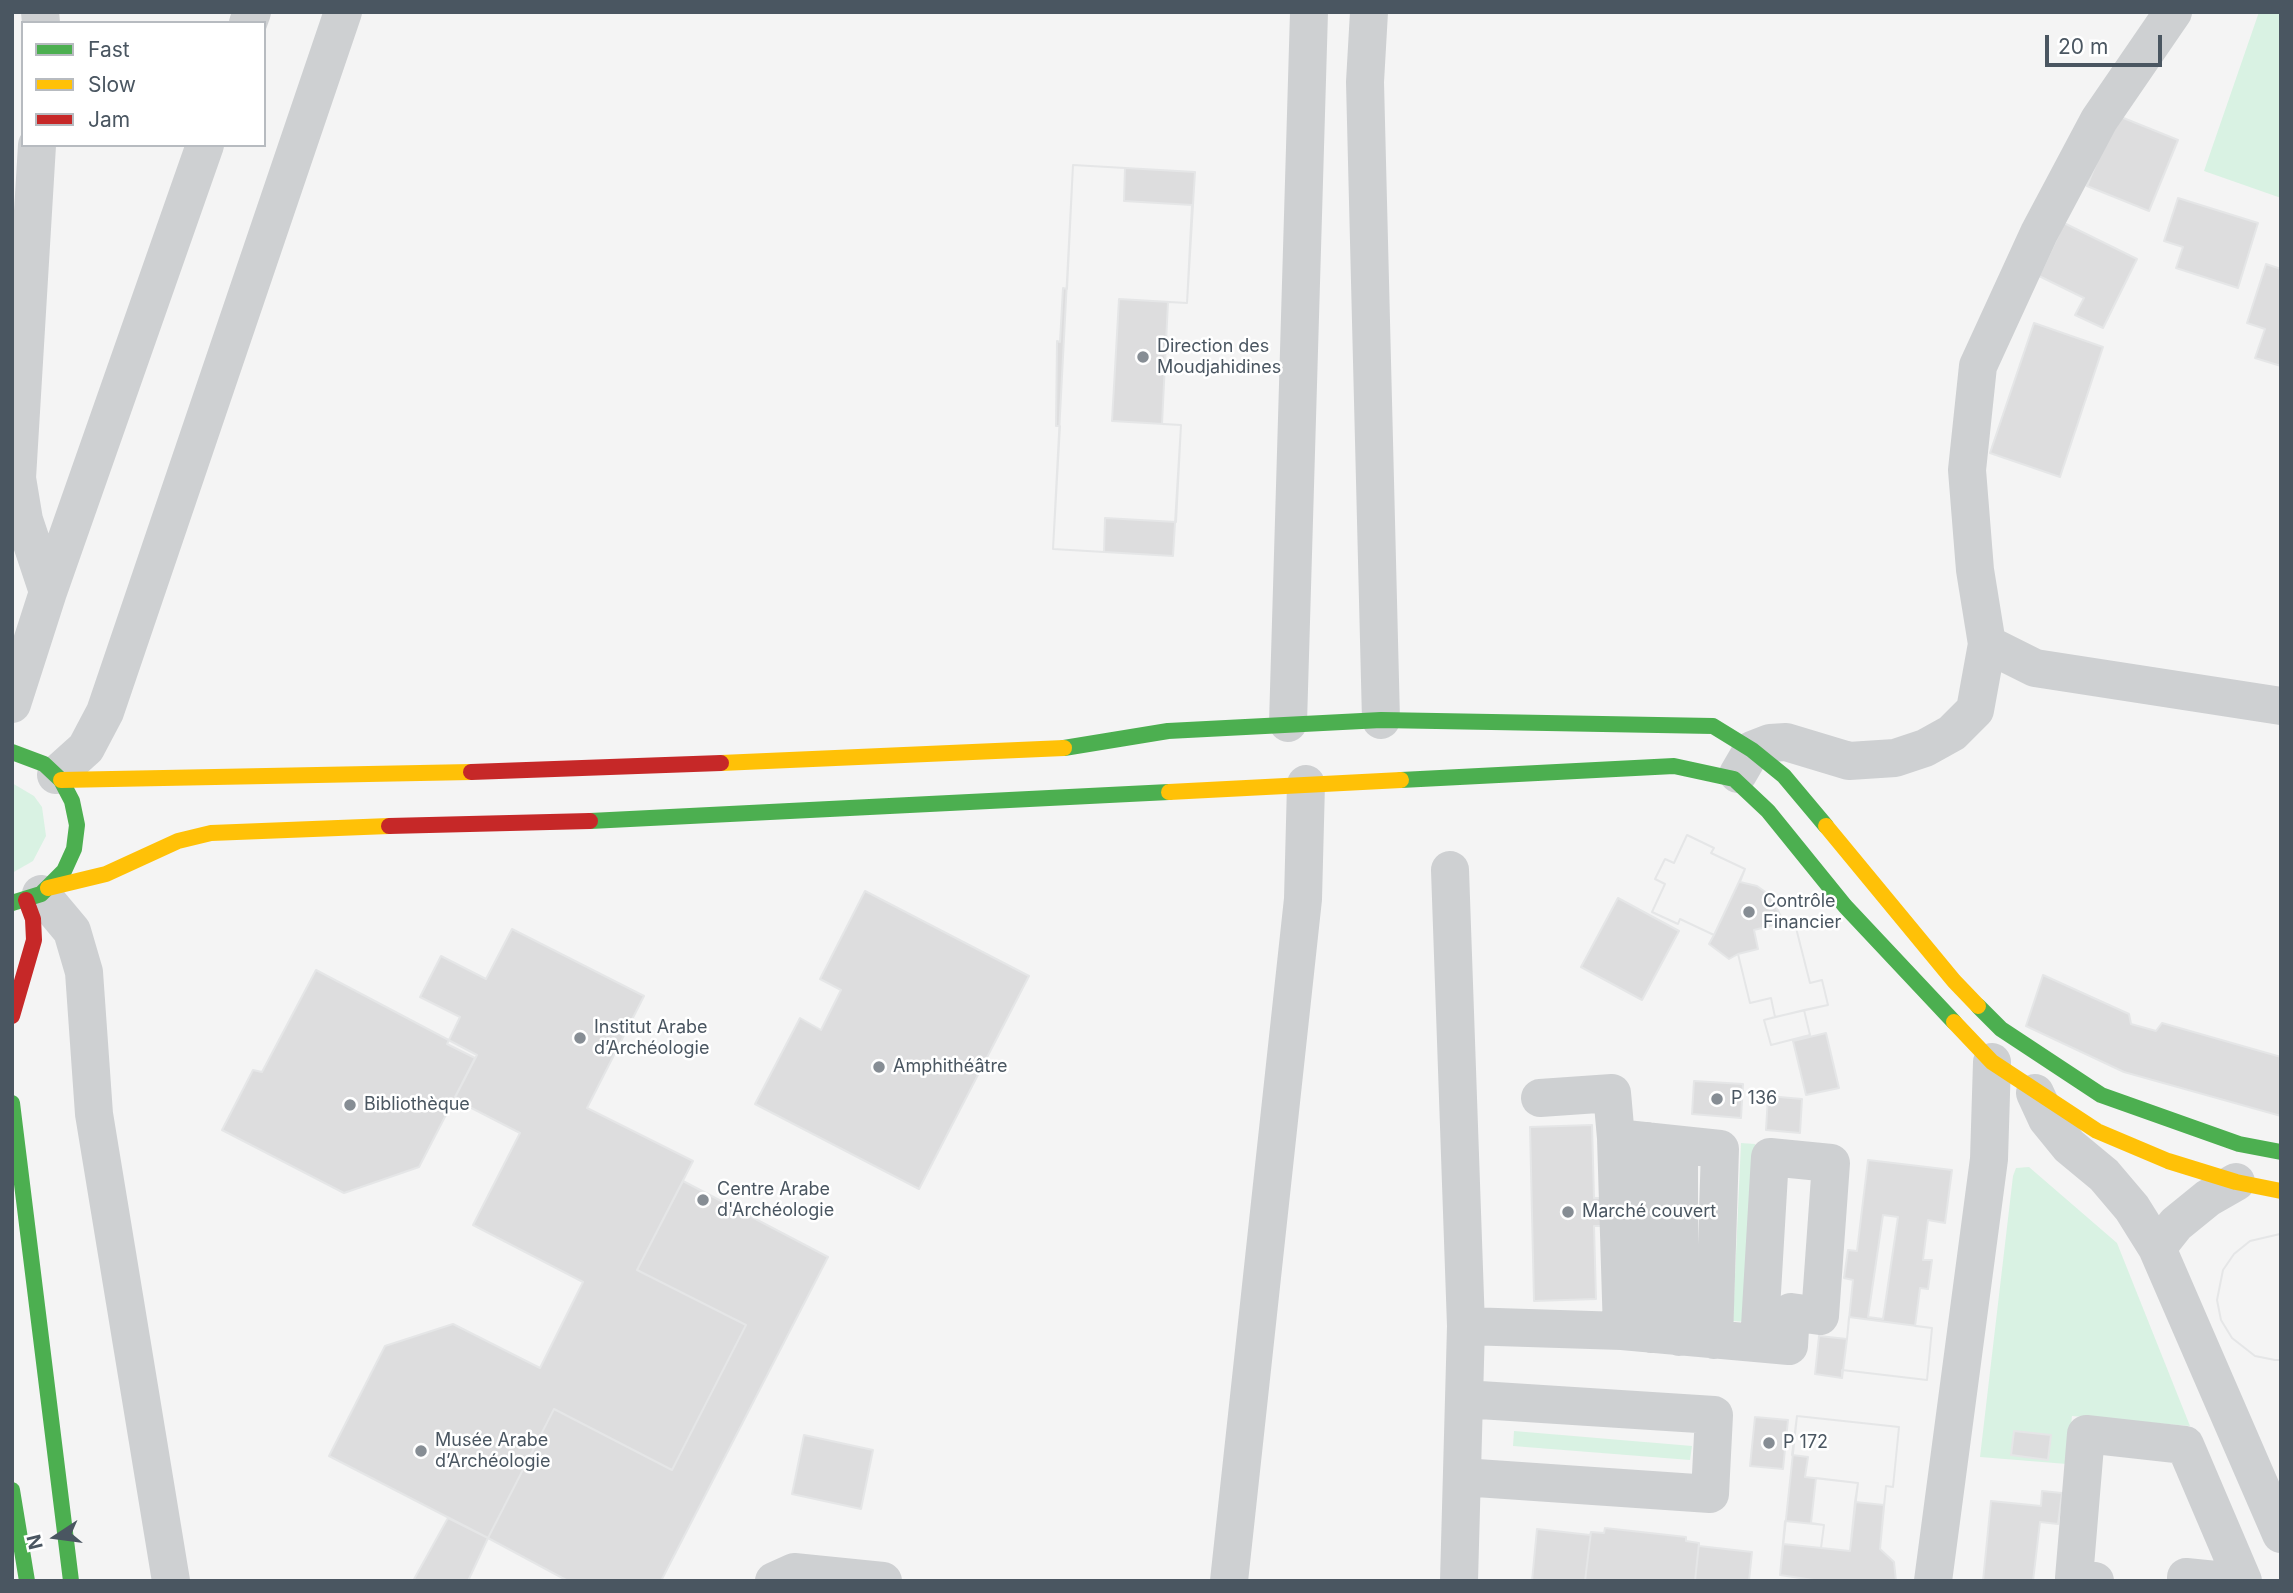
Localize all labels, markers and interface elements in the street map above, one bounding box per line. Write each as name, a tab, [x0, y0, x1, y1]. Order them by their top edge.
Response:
legend	[21, 21, 266, 147]
scale bar	[2048, 21, 2165, 65]
text: 20 m	[2058, 34, 2108, 59]
text: Fast	[88, 37, 130, 62]
text: Slow	[88, 72, 136, 97]
text: Jam	[88, 107, 130, 132]
place label: Direction des Moudjahidines	[1157, 336, 1281, 378]
marker: Direction des Moudjahidines	[1135, 349, 1151, 365]
place label: Contrôle Financier	[1763, 891, 1841, 934]
marker: Contrôle Financier	[1741, 904, 1757, 920]
place label: Institut Arabe d’Archéologie	[594, 1017, 709, 1060]
marker: Institut Arabe d’Archéologie	[572, 1030, 588, 1046]
place label: Amphithéâtre	[893, 1056, 1007, 1078]
marker: Amphithéâtre	[871, 1059, 887, 1075]
place label: P 136	[1731, 1088, 1777, 1110]
marker: P 136	[1709, 1091, 1725, 1107]
place label: Bibliothèque	[364, 1094, 470, 1116]
marker: Bibliothèque	[342, 1097, 358, 1113]
place label: Centre Arabe d'Archéologie	[717, 1179, 834, 1222]
marker: Centre Arabe d'Archéologie	[695, 1192, 711, 1208]
place label: Marché couvert	[1582, 1201, 1716, 1223]
marker: Marché couvert	[1560, 1204, 1576, 1220]
place label: Musée Arabe d’Archéologie	[435, 1430, 550, 1472]
place label: P 172	[1783, 1432, 1828, 1454]
marker: P 172	[1761, 1435, 1777, 1451]
marker: Musée Arabe d’Archéologie	[413, 1443, 429, 1459]
north arrow	[21, 1502, 91, 1572]
text: N	[22, 1532, 48, 1551]

